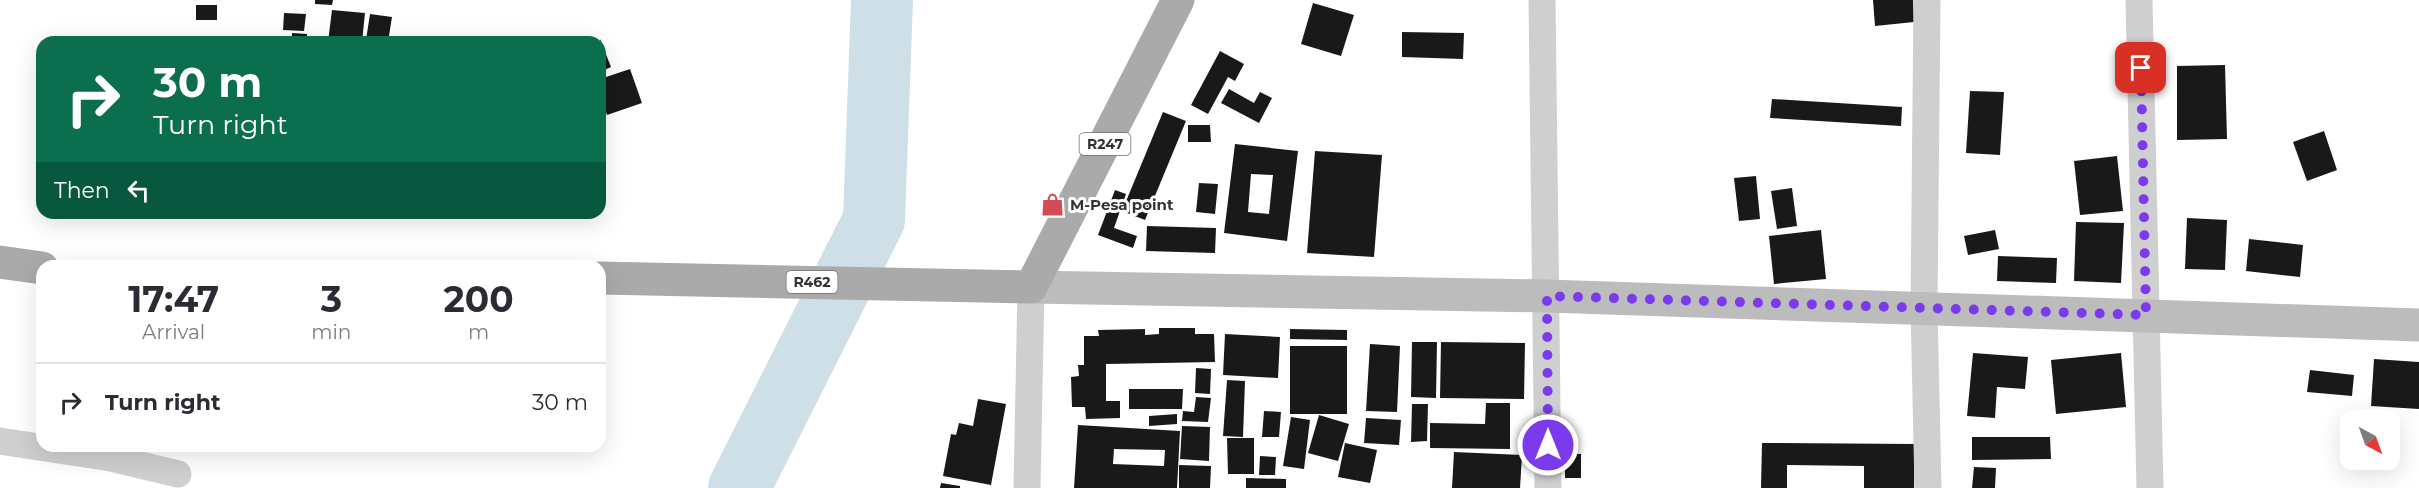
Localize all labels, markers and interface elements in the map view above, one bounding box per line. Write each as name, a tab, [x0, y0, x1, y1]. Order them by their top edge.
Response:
pin	[2115, 42, 2166, 93]
icon: arrive	[2124, 51, 2157, 84]
text: 30 m	[153, 56, 262, 108]
icon: right	[54, 60, 132, 138]
text: Turn right	[153, 108, 288, 141]
road number: R247	[1080, 133, 1130, 155]
icon: left	[122, 174, 155, 207]
text: Then	[54, 177, 110, 204]
shop icon: M-Pesa point	[1039, 191, 1065, 217]
place label: M-Pesa point	[1070, 195, 1174, 214]
road number: R462	[786, 271, 838, 293]
text: 17:47	[128, 277, 219, 321]
text: 3	[321, 277, 342, 321]
text: 200	[444, 277, 514, 321]
text: Arrival	[142, 320, 205, 344]
text: min	[311, 320, 351, 344]
text: m	[468, 320, 489, 344]
icon: right	[54, 386, 87, 419]
text: Turn right	[105, 389, 220, 416]
text: 30 m	[532, 389, 588, 416]
north arrow	[2340, 410, 2400, 470]
map controls	[2340, 410, 2400, 470]
position arrow	[1516, 413, 1580, 477]

